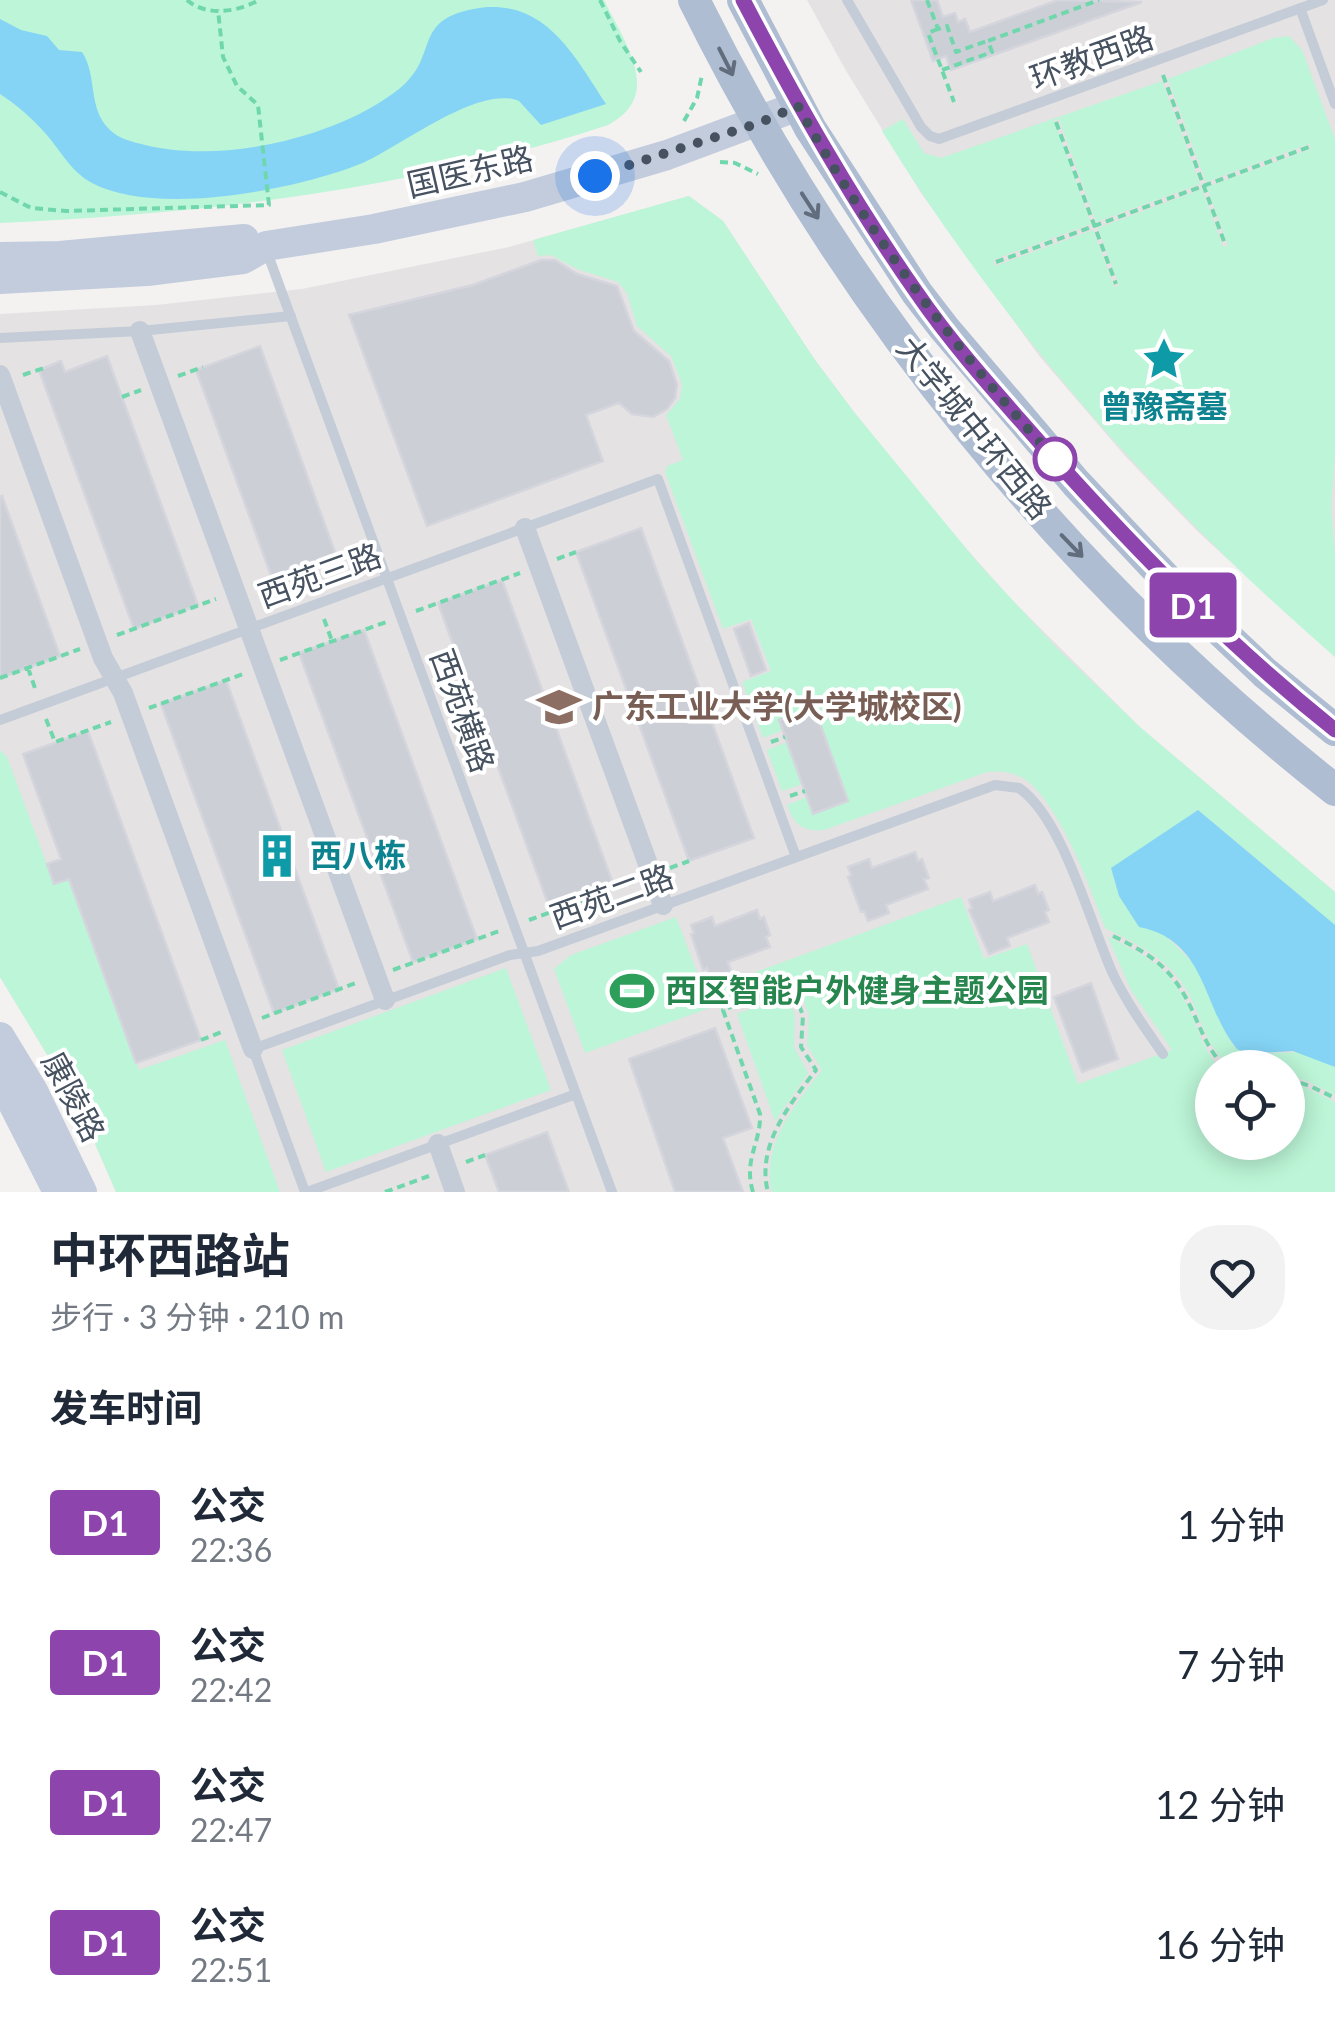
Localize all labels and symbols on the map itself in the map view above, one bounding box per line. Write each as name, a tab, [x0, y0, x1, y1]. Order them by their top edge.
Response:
street label: 环教西路	[1025, 16, 1158, 97]
one-way arrow	[717, 47, 736, 76]
street label: 国医东路	[403, 137, 536, 204]
your location	[570, 151, 620, 201]
one-way arrow	[799, 192, 820, 220]
street label: 大学城中环西路	[890, 328, 1061, 526]
place icon: 曾豫斋墓	[1140, 335, 1188, 383]
place label: 曾豫斋墓	[1100, 386, 1228, 425]
unlabelled marker	[1034, 438, 1076, 480]
street label: 西苑三路	[253, 534, 386, 615]
one-way arrow	[1060, 534, 1084, 558]
line badge: D1	[1148, 572, 1238, 638]
street label: 西苑横路	[423, 644, 504, 777]
school or university icon: 广东工业大学(大学城校区)	[535, 683, 583, 731]
place label: 广东工业大学(大学城校区)	[592, 686, 962, 725]
building icon: 西八栋	[253, 832, 301, 880]
place label: 西八栋	[310, 835, 406, 874]
street label: 西苑二路	[545, 855, 678, 936]
sports icon: 西区智能户外健身主题公园	[608, 967, 656, 1015]
place label: 西区智能户外健身主题公园	[665, 970, 1049, 1009]
street label: 康陵路	[35, 1045, 114, 1148]

